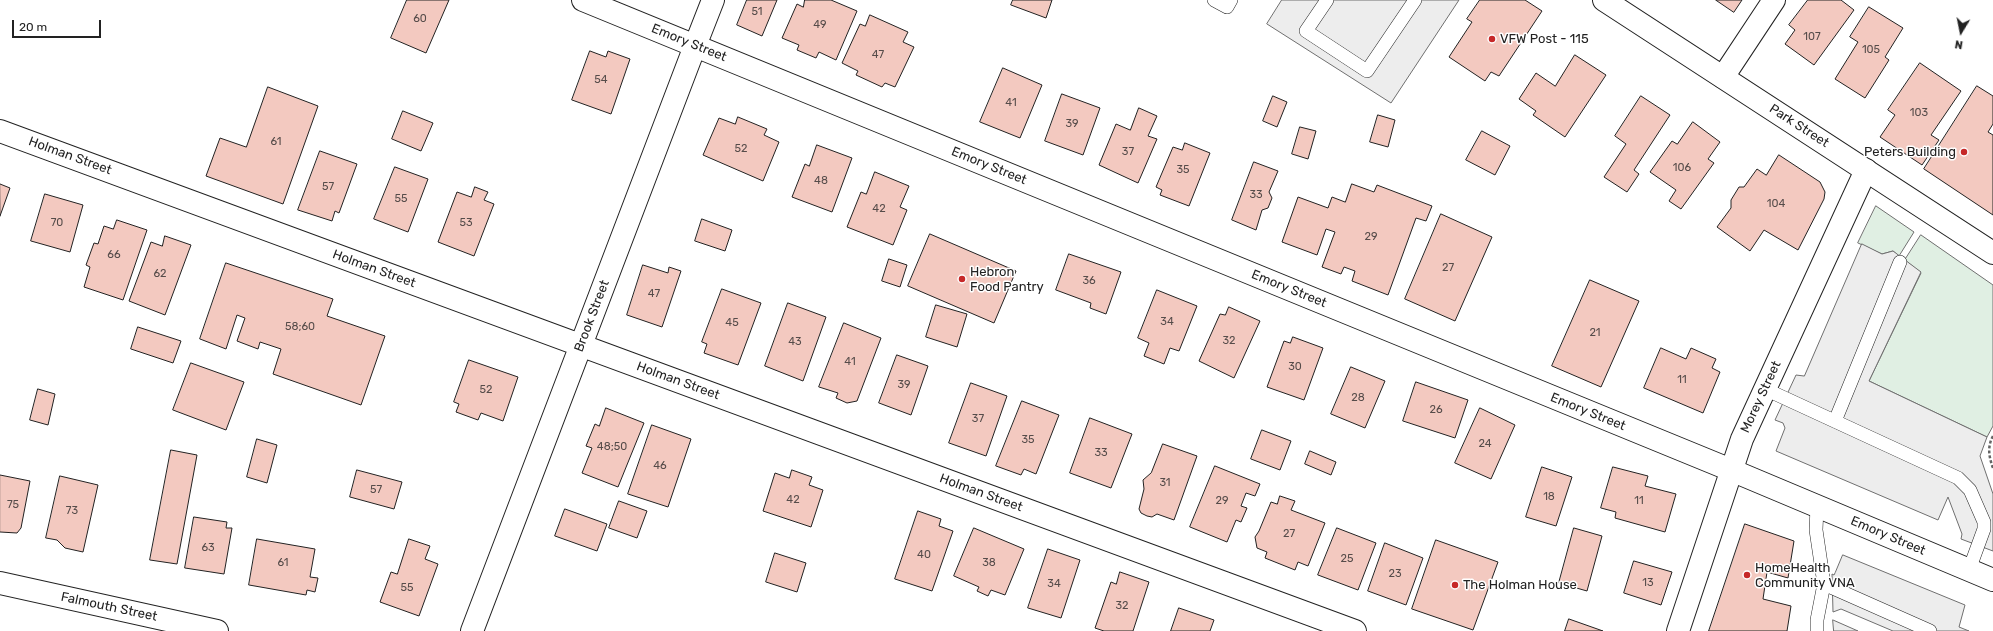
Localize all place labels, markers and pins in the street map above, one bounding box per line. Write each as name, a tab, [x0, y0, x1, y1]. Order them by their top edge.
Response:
place label: VFW Post - 115	[1500, 31, 1589, 47]
marker: VFW Post - 115	[1487, 34, 1497, 44]
place label: Peters Building	[1864, 144, 1956, 160]
marker: Peters Building	[1959, 147, 1969, 157]
place label: Hebron Food Pantry	[970, 264, 1044, 295]
marker: Hebron Food Pantry	[957, 274, 967, 284]
place label: HomeHealth Community VNA	[1755, 560, 1855, 591]
marker: HomeHealth Community VNA	[1742, 570, 1752, 580]
place label: The Holman House	[1463, 577, 1577, 593]
marker: The Holman House	[1450, 580, 1460, 590]

